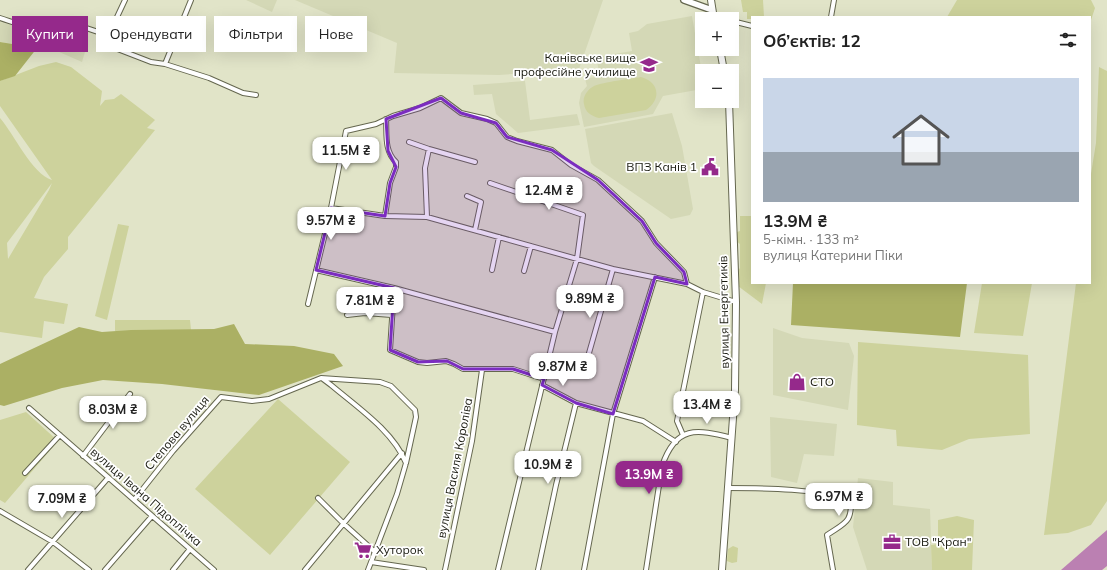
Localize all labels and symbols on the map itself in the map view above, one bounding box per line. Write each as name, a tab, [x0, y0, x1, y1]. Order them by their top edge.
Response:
place label: Канівське вище професійне училище	[514, 50, 636, 79]
school or university icon: Канівське вище професійне училище	[639, 55, 659, 75]
pin: 11.5M ₴	[309, 137, 383, 171]
public building icon: ВПЗ Канів 1	[700, 157, 720, 177]
place label: ВПЗ Канів 1	[626, 159, 697, 174]
pin: 12.4M ₴	[512, 177, 586, 211]
pin: 9.57M ₴	[294, 207, 368, 241]
street label: вулиця Енергетиків	[715, 255, 732, 369]
pin: 9.89M ₴	[553, 285, 627, 319]
pin: 7.81M ₴	[333, 287, 407, 321]
pin: 9.87M ₴	[526, 353, 600, 387]
shop icon: СТО	[787, 372, 807, 392]
place label: СТО	[810, 374, 834, 389]
pin: 13.4M ₴	[670, 391, 744, 425]
street label: Степова вулиця	[141, 392, 212, 473]
pin: 8.03M ₴	[76, 396, 150, 430]
street label: вулиця Василя Короліва	[434, 397, 475, 539]
street label: вулиця Івана Підоплічка	[87, 444, 205, 549]
pin: 10.9M ₴	[511, 451, 585, 485]
pin: 13.9M ₴	[612, 461, 686, 495]
pin: 6.97M ₴	[802, 483, 876, 517]
pin: 7.09M ₴	[25, 485, 99, 519]
office icon: ТОВ "Кран"	[882, 532, 902, 552]
place label: ТОВ "Кран"	[905, 534, 971, 549]
supermarket icon: Хуторок	[353, 540, 373, 560]
place label: Хуторок	[376, 542, 424, 557]

